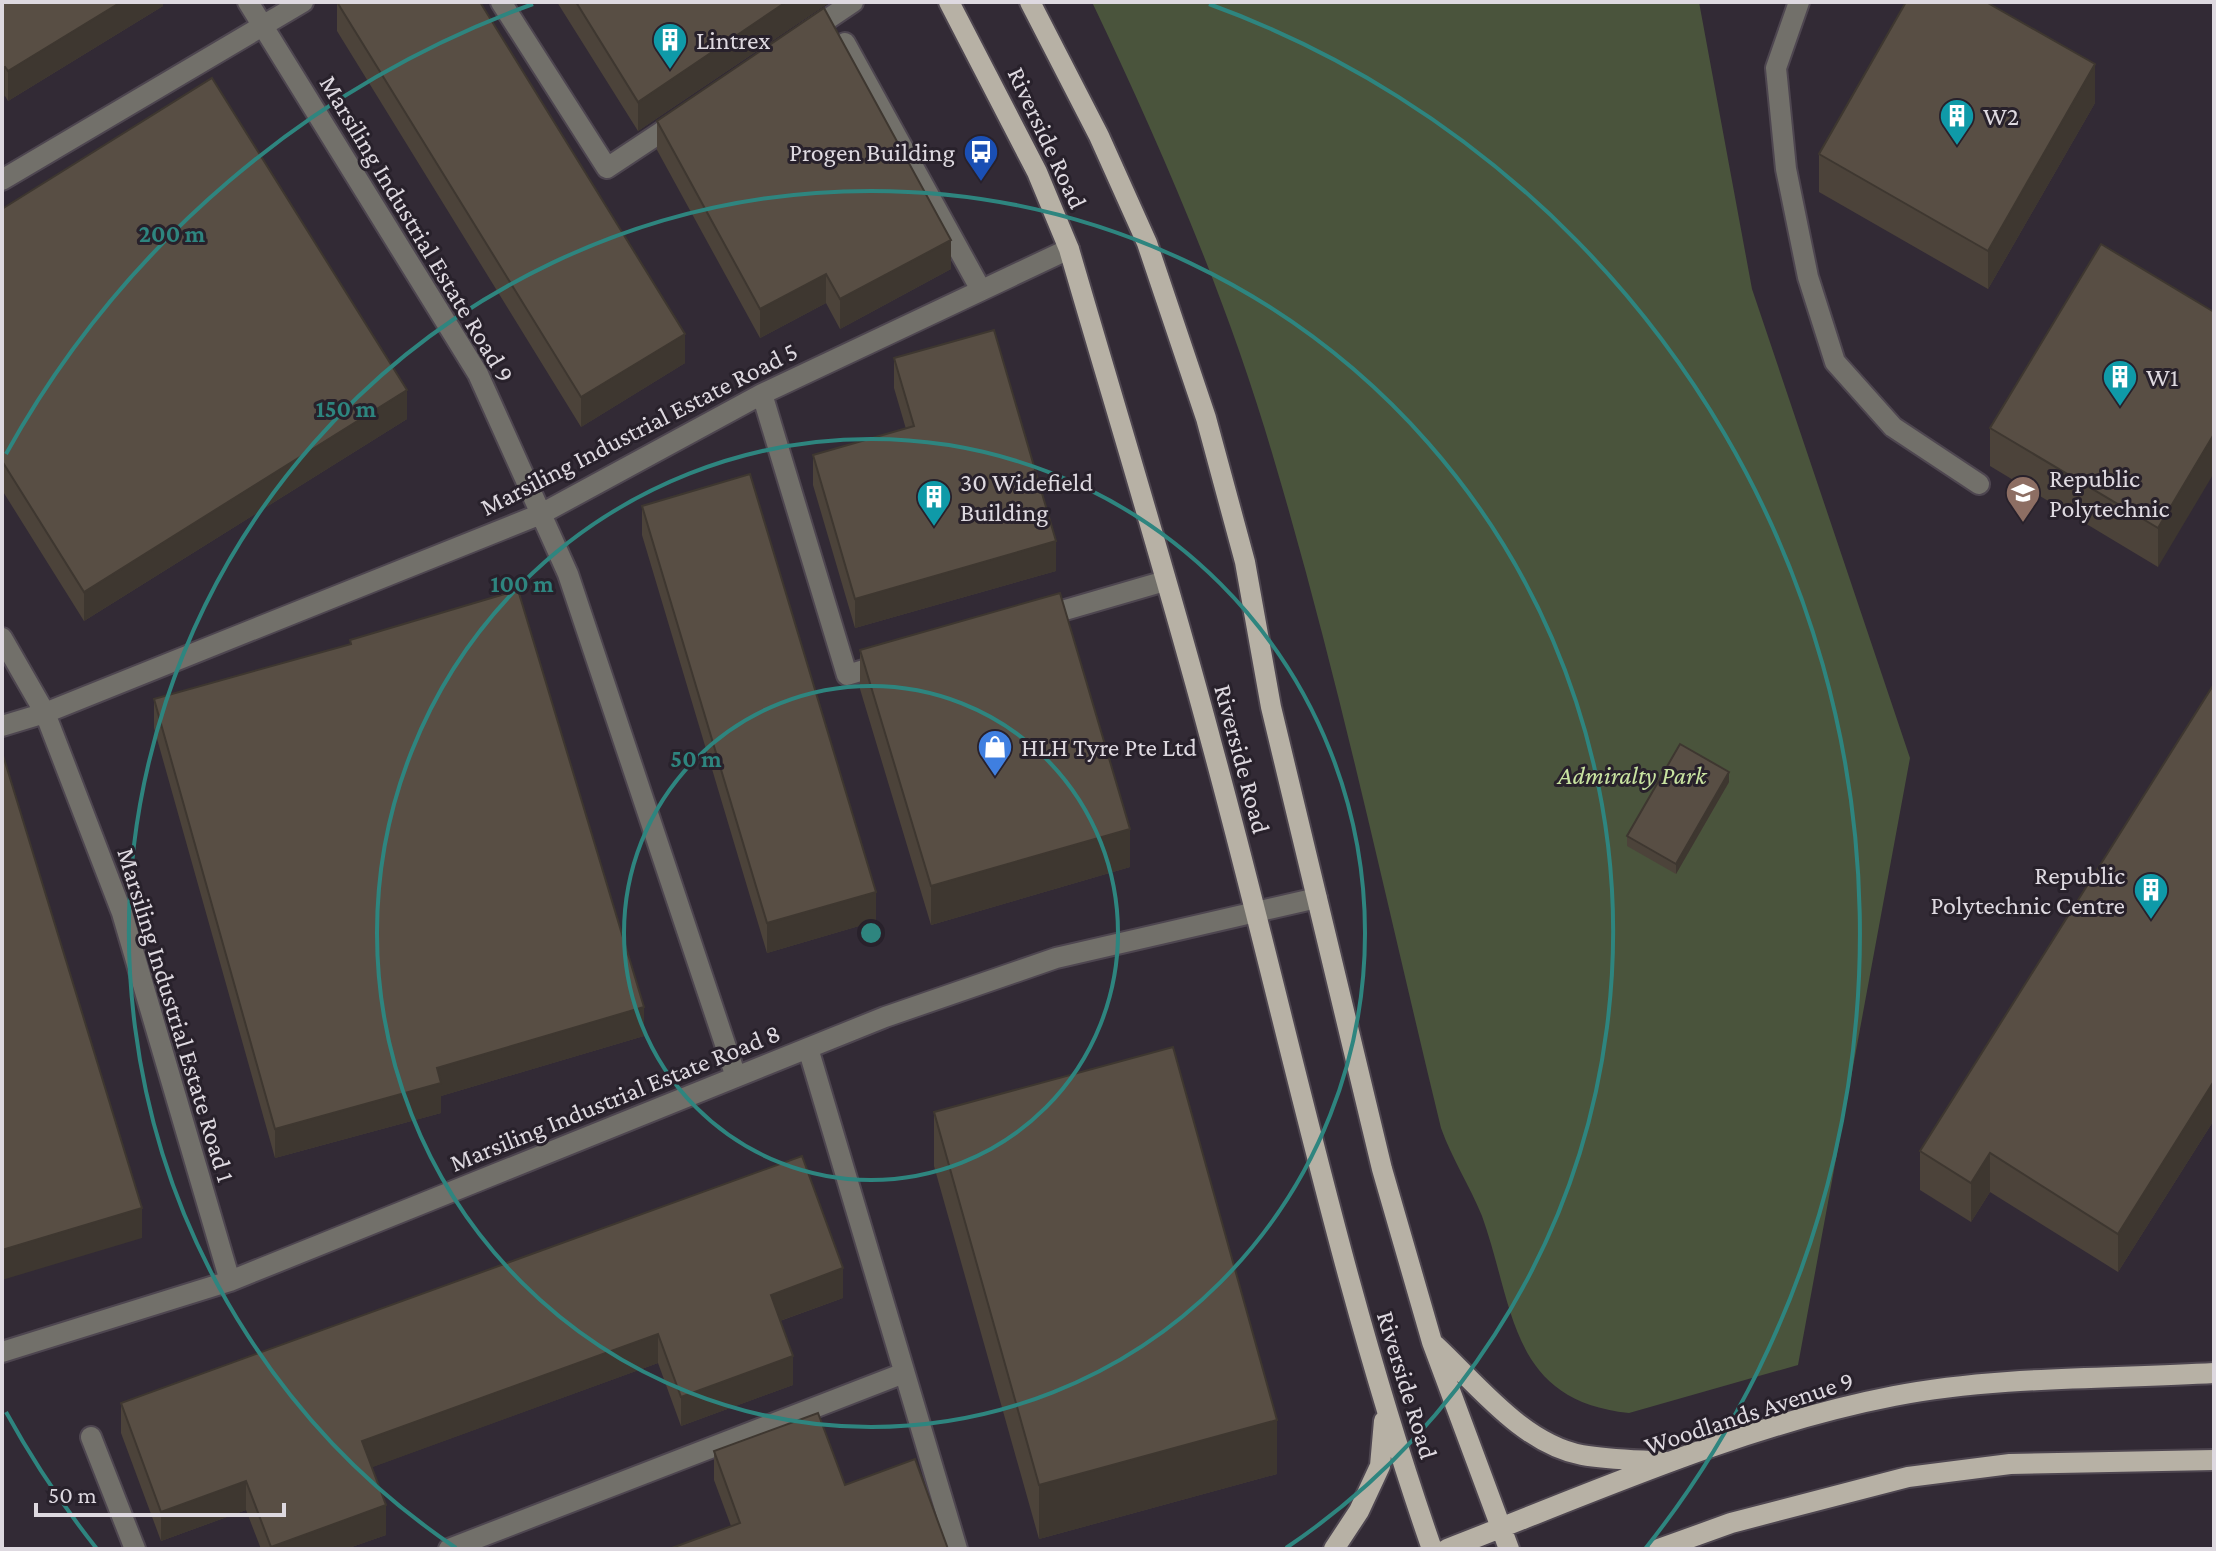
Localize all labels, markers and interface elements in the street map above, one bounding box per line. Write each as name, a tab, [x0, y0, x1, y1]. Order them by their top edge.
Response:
building icon: Lintrex	[651, 21, 689, 71]
place label: Lintrex	[696, 26, 770, 55]
street label: Riverside Road	[1001, 62, 1093, 214]
street label: Marsiling Industrial Estate Road 9	[314, 70, 520, 388]
building icon: W2	[1938, 97, 1976, 147]
place label: W2	[1983, 102, 2019, 131]
bus stop icon: Progen Building	[962, 133, 1000, 183]
place label: Progen Building	[789, 138, 955, 167]
text: 200 m	[139, 220, 206, 247]
street label: Marsiling Industrial Estate Road 5	[476, 336, 802, 522]
building icon: W1	[2101, 358, 2139, 408]
place label: W1	[2146, 363, 2179, 392]
text: 150 m	[316, 395, 377, 422]
place label: Republic Polytechnic	[2049, 464, 2170, 523]
place label: 30 Widefield Building	[960, 468, 1093, 527]
school or university icon: Republic Polytechnic	[2004, 474, 2042, 524]
building icon: 30 Widefield Building	[915, 478, 953, 528]
text: 100 m	[490, 570, 554, 597]
street label: Riverside Road	[1208, 681, 1276, 837]
shop icon: HLH Tyre Pte Ltd	[976, 728, 1014, 778]
place label: HLH Tyre Pte Ltd	[1021, 733, 1197, 762]
text: 50 m	[670, 745, 722, 772]
park label: Admiralty Park	[1556, 761, 1708, 790]
street label: Marsiling Industrial Estate Road 1	[111, 844, 241, 1186]
place label: Republic Polytechnic Centre	[1930, 861, 2125, 920]
building icon: Republic Polytechnic Centre	[2132, 871, 2170, 921]
centre of rings	[857, 919, 885, 947]
street label: Marsiling Industrial Estate Road 8	[446, 1018, 784, 1178]
street label: Riverside Road	[1371, 1308, 1443, 1463]
street label: Woodlands Avenue 9	[1641, 1365, 1857, 1461]
scale bar	[36, 1467, 284, 1517]
text: 50 m	[48, 1481, 97, 1508]

